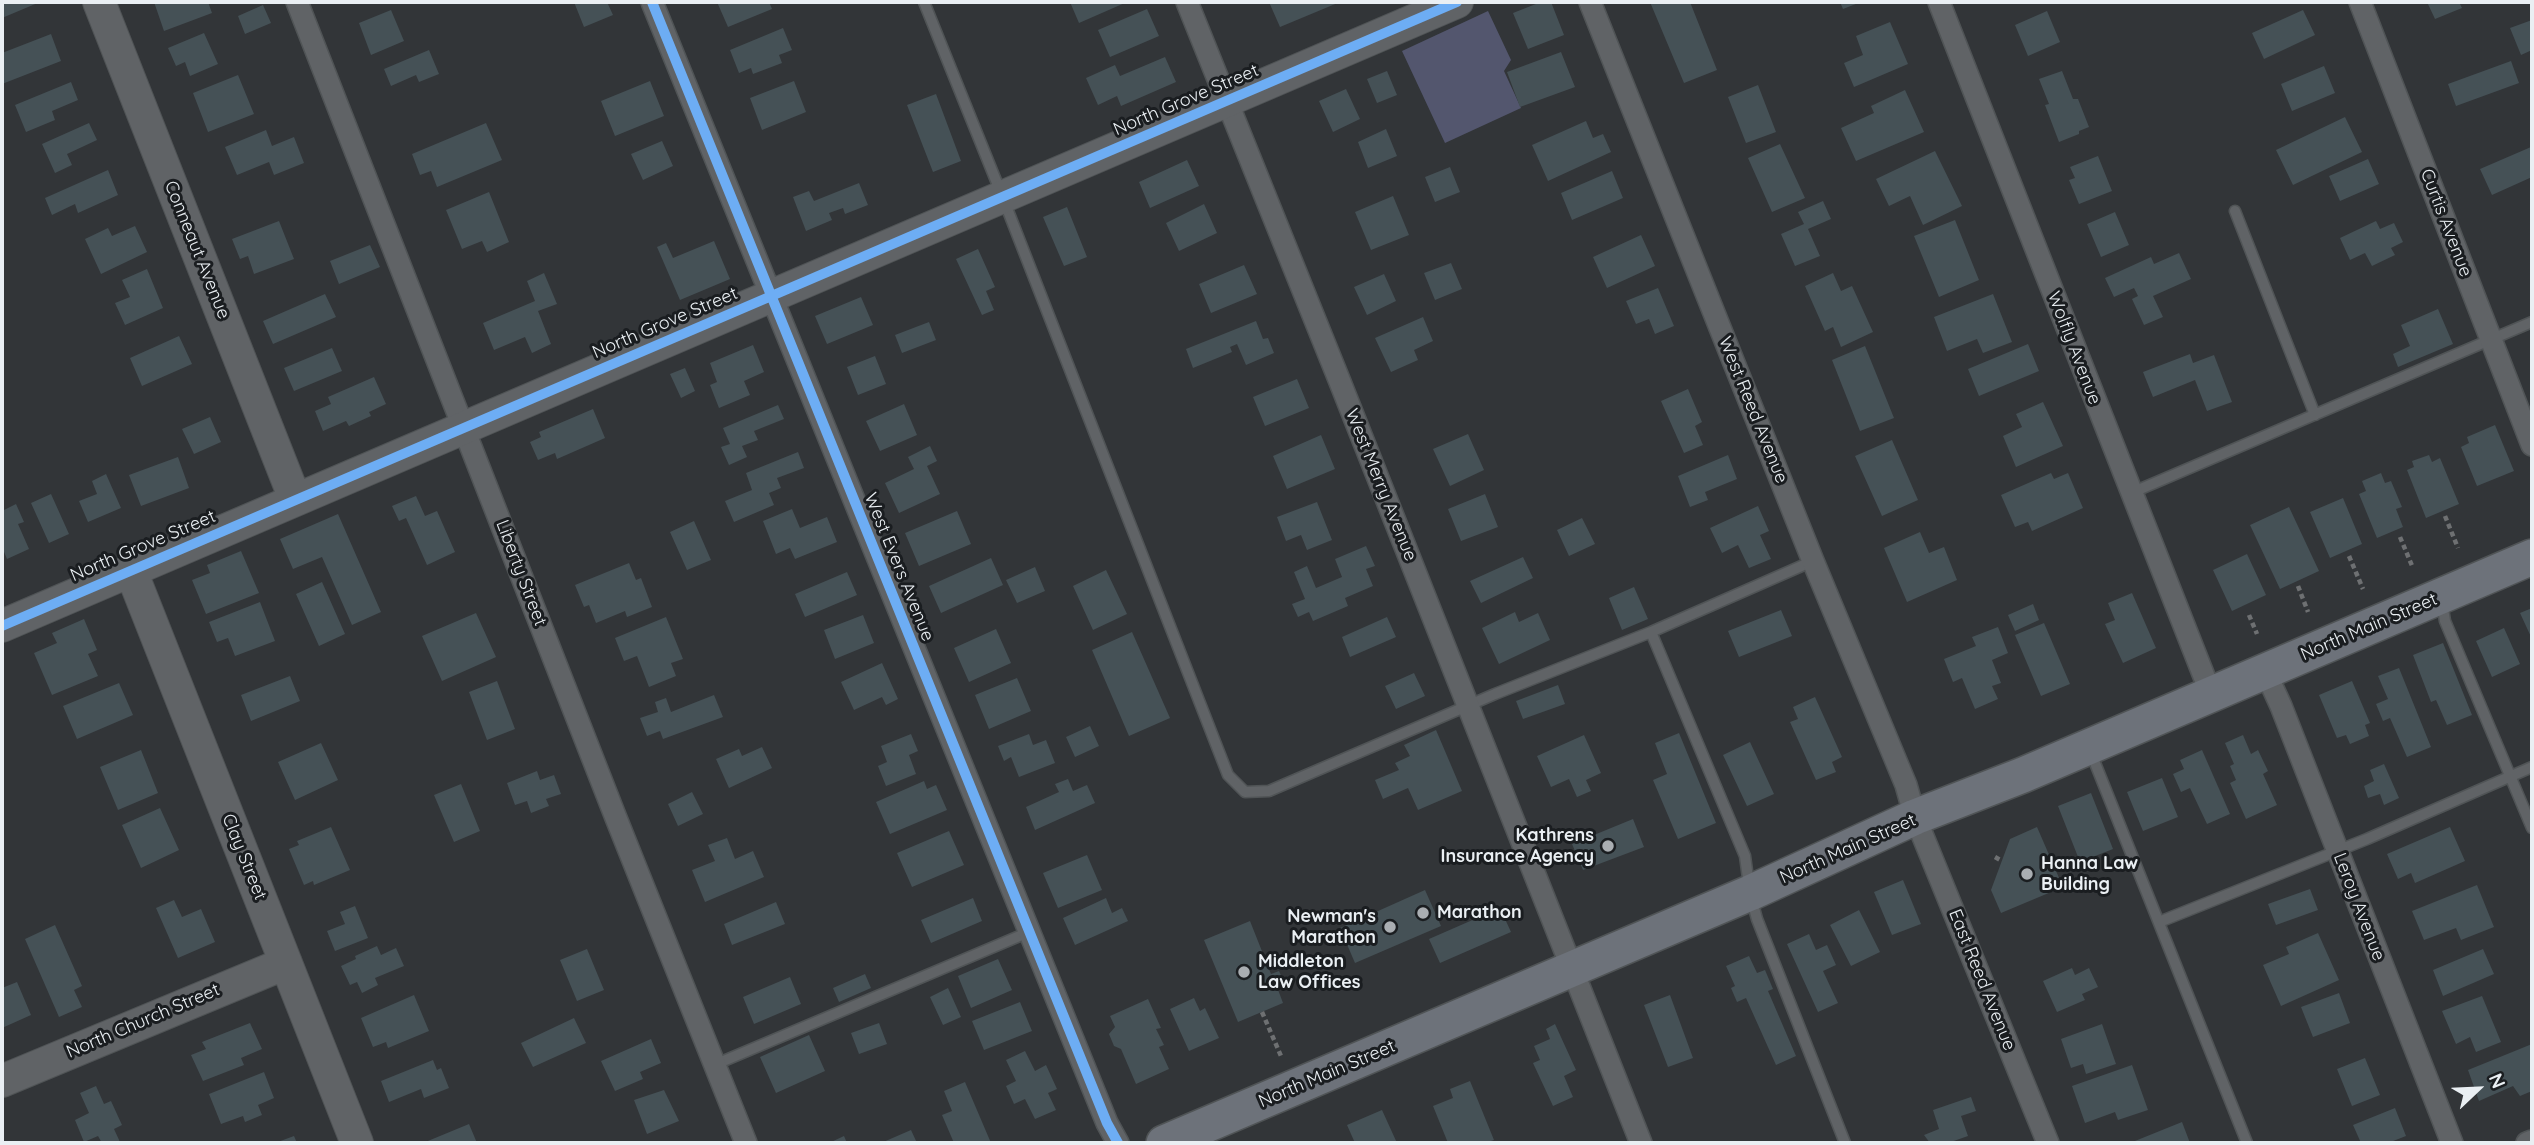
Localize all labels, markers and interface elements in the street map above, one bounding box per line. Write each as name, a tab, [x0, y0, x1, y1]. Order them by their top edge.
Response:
street label: North Grove Street	[1110, 60, 1262, 140]
street label: Curtis Avenue	[2416, 166, 2476, 280]
street label: Conneaut Avenue	[159, 178, 235, 322]
street label: North Grove Street	[589, 283, 741, 363]
street label: Wolfly Avenue	[2043, 288, 2105, 408]
street label: West Reed Avenue	[1714, 333, 1792, 487]
street label: West Merry Avenue	[1341, 406, 1421, 564]
street label: West Evers Avenue	[859, 490, 939, 644]
street label: North Grove Street	[67, 506, 219, 586]
street label: Liberty Street	[491, 517, 551, 629]
street label: North Main Street	[2297, 588, 2441, 666]
street label: North Main Street	[1777, 809, 1919, 889]
street label: Clay Street	[217, 811, 271, 903]
place label: Kathrens Insurance Agency	[1441, 825, 1594, 868]
marker: Kathrens Insurance Agency	[1600, 838, 1616, 854]
street label: Leroy Avenue	[2329, 850, 2389, 964]
place label: Hanna Law Building	[2041, 853, 2138, 896]
marker: Hanna Law Building	[2019, 866, 2035, 882]
place label: Marathon	[1437, 902, 1522, 924]
marker: Marathon	[1415, 905, 1431, 921]
place label: Newman's Marathon	[1287, 906, 1376, 948]
street label: East Reed Avenue	[1944, 906, 2020, 1054]
marker: Newman's Marathon	[1382, 919, 1398, 935]
place label: Middleton Law Offices	[1258, 951, 1360, 993]
marker: Middleton Law Offices	[1236, 964, 1252, 980]
street label: North Church Street	[63, 979, 223, 1063]
street label: North Main Street	[1255, 1035, 1399, 1113]
north arrow	[2443, 1054, 2513, 1124]
text: N	[2484, 1070, 2511, 1092]

